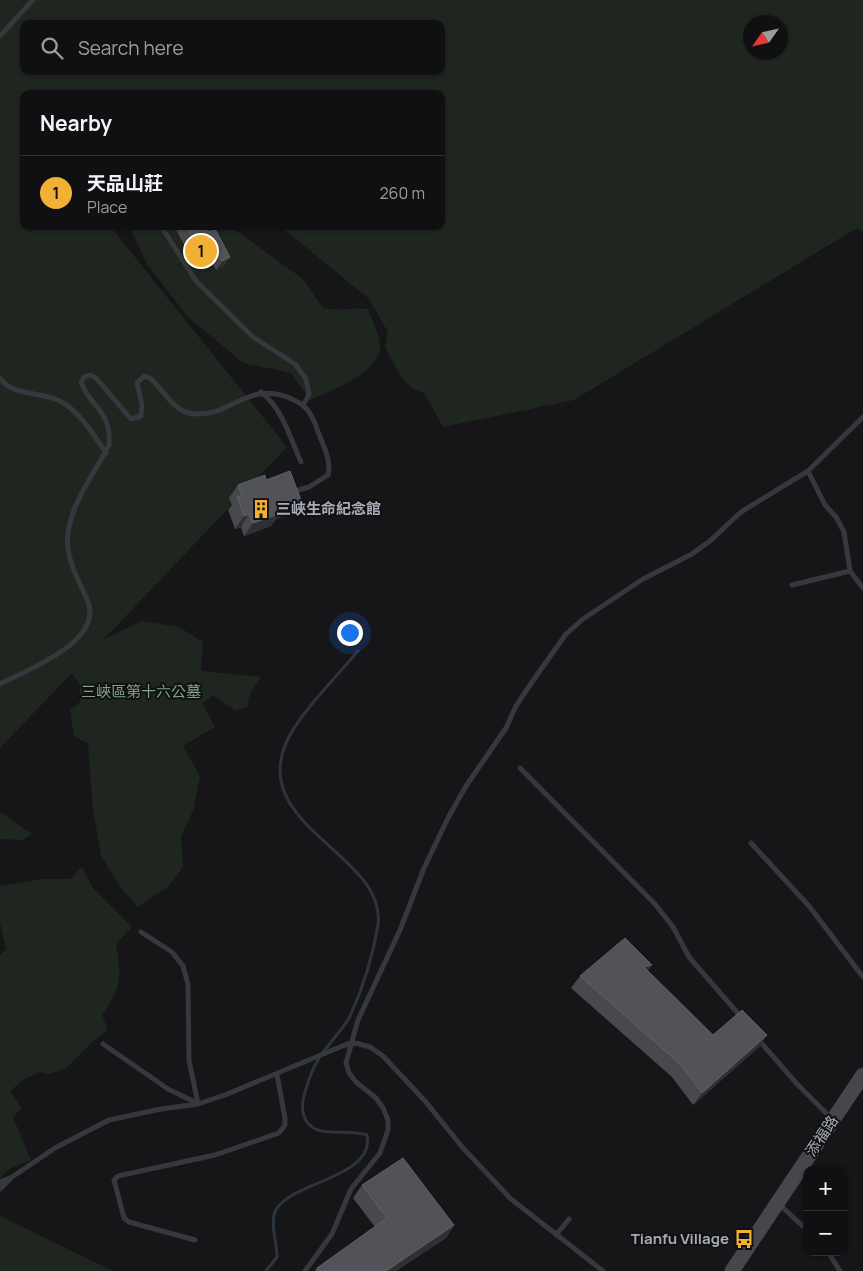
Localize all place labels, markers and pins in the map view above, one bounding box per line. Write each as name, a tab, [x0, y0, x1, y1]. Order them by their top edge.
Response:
pin: 1	[185, 232, 217, 270]
building icon: 三峽生命紀念館	[250, 498, 272, 520]
place label: 三峽生命紀念館	[276, 498, 381, 519]
place label: Tianfu Village	[631, 1228, 729, 1249]
bus stop icon: Tianfu Village	[733, 1228, 755, 1250]

